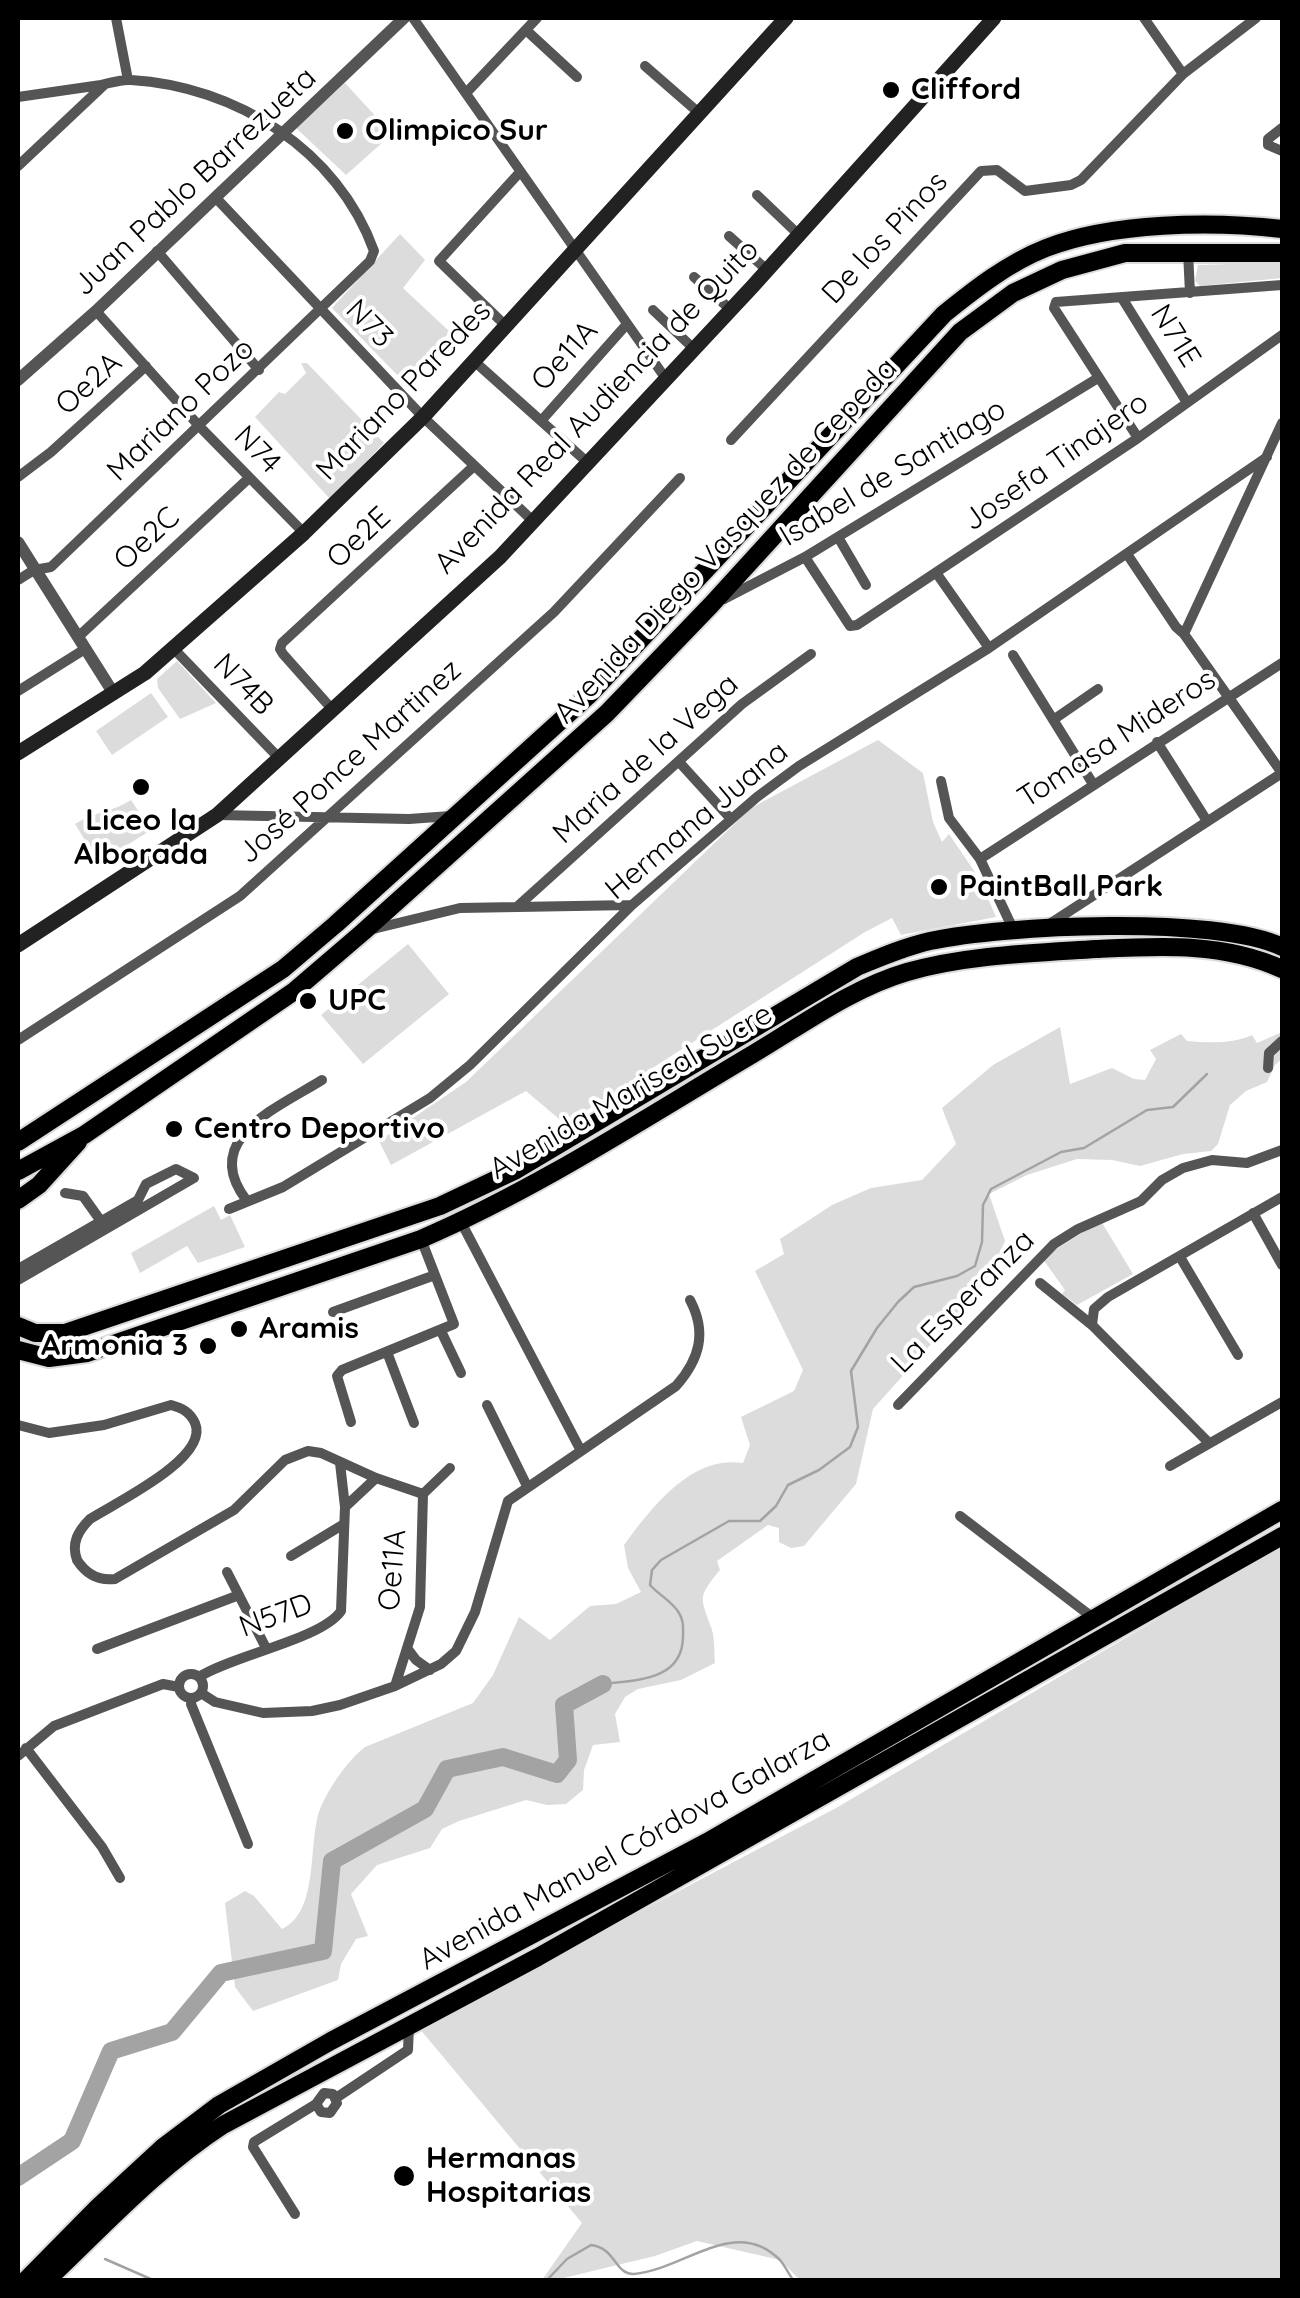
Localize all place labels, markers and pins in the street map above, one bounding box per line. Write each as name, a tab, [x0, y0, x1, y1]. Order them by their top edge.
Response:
place label: Clifford	[911, 72, 1021, 108]
marker: Clifford	[880, 79, 902, 101]
place label: Olimpico Sur	[365, 113, 548, 149]
marker: Olimpico Sur	[334, 120, 356, 142]
marker: Liceo la Alborada	[130, 776, 152, 798]
place label: Liceo la Alborada	[74, 803, 208, 874]
place label: PaintBall Park	[959, 869, 1163, 905]
marker: PaintBall Park	[928, 876, 950, 898]
place label: UPC	[328, 983, 386, 1019]
marker: UPC	[297, 990, 319, 1012]
place label: Centro Deportivo	[194, 1111, 445, 1147]
marker: Centro Deportivo	[163, 1118, 185, 1140]
place label: Aramis	[259, 1311, 359, 1347]
marker: Aramis	[228, 1318, 250, 1340]
place label: Armonia 3	[41, 1328, 188, 1364]
marker: Armonia 3	[197, 1335, 219, 1357]
place label: Hermanas Hospitarias	[426, 2141, 591, 2212]
marker: Hermanas Hospitarias	[391, 2163, 417, 2189]

